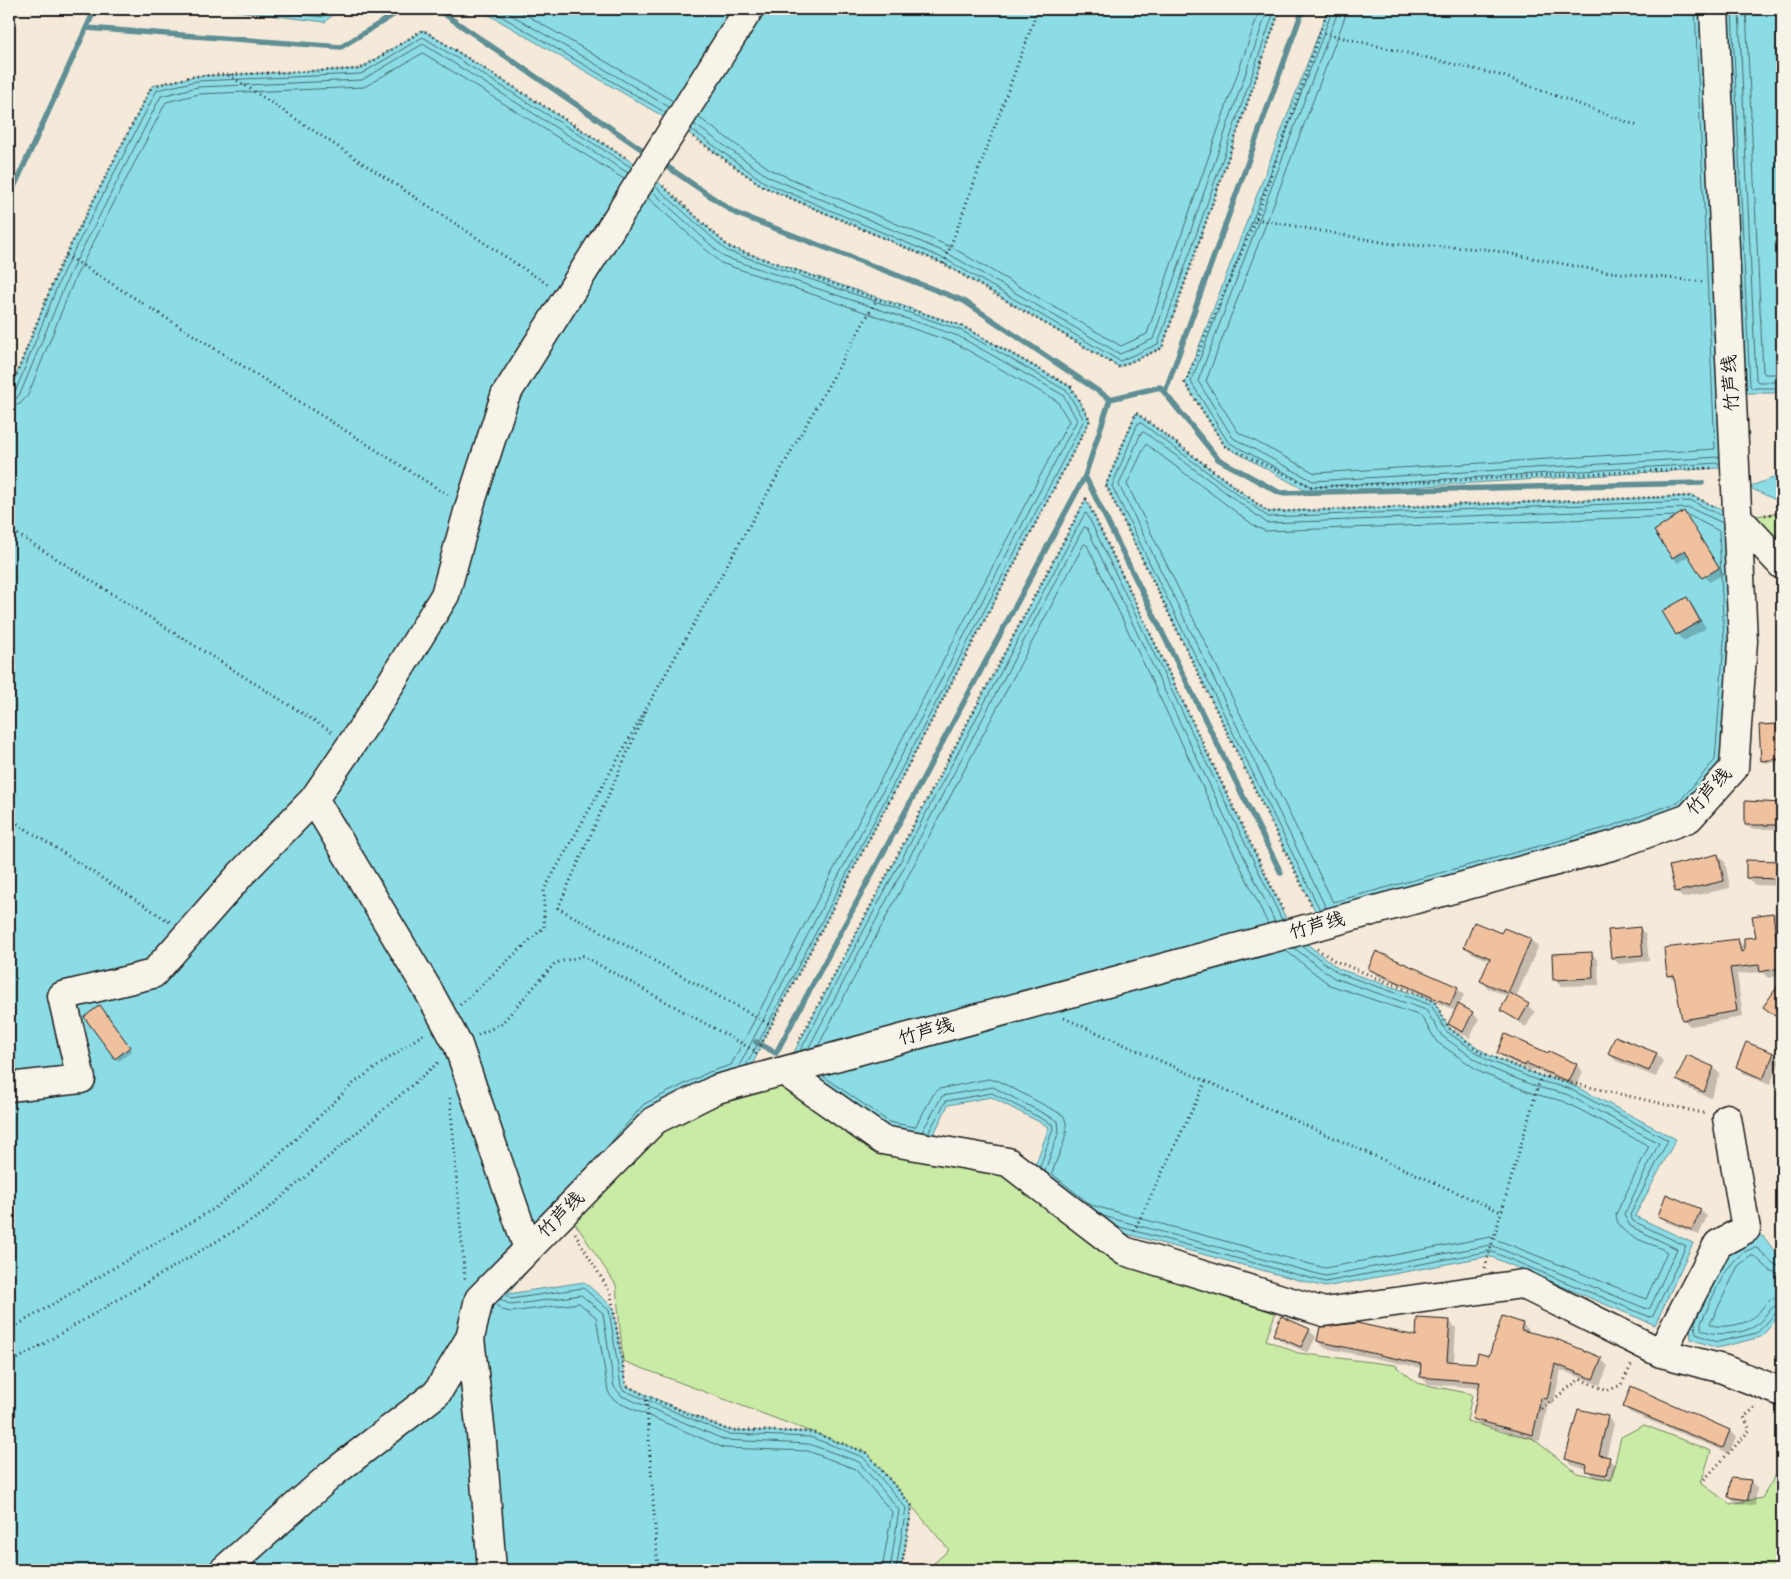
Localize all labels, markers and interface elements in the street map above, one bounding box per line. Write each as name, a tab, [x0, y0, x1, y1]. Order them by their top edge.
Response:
street label: 竹芦线	[1717, 354, 1745, 412]
street label: 竹芦线	[1681, 762, 1737, 822]
street label: 竹芦线	[1286, 907, 1348, 945]
street label: 竹芦线	[895, 1013, 957, 1051]
street label: 竹芦线	[532, 1186, 590, 1244]

